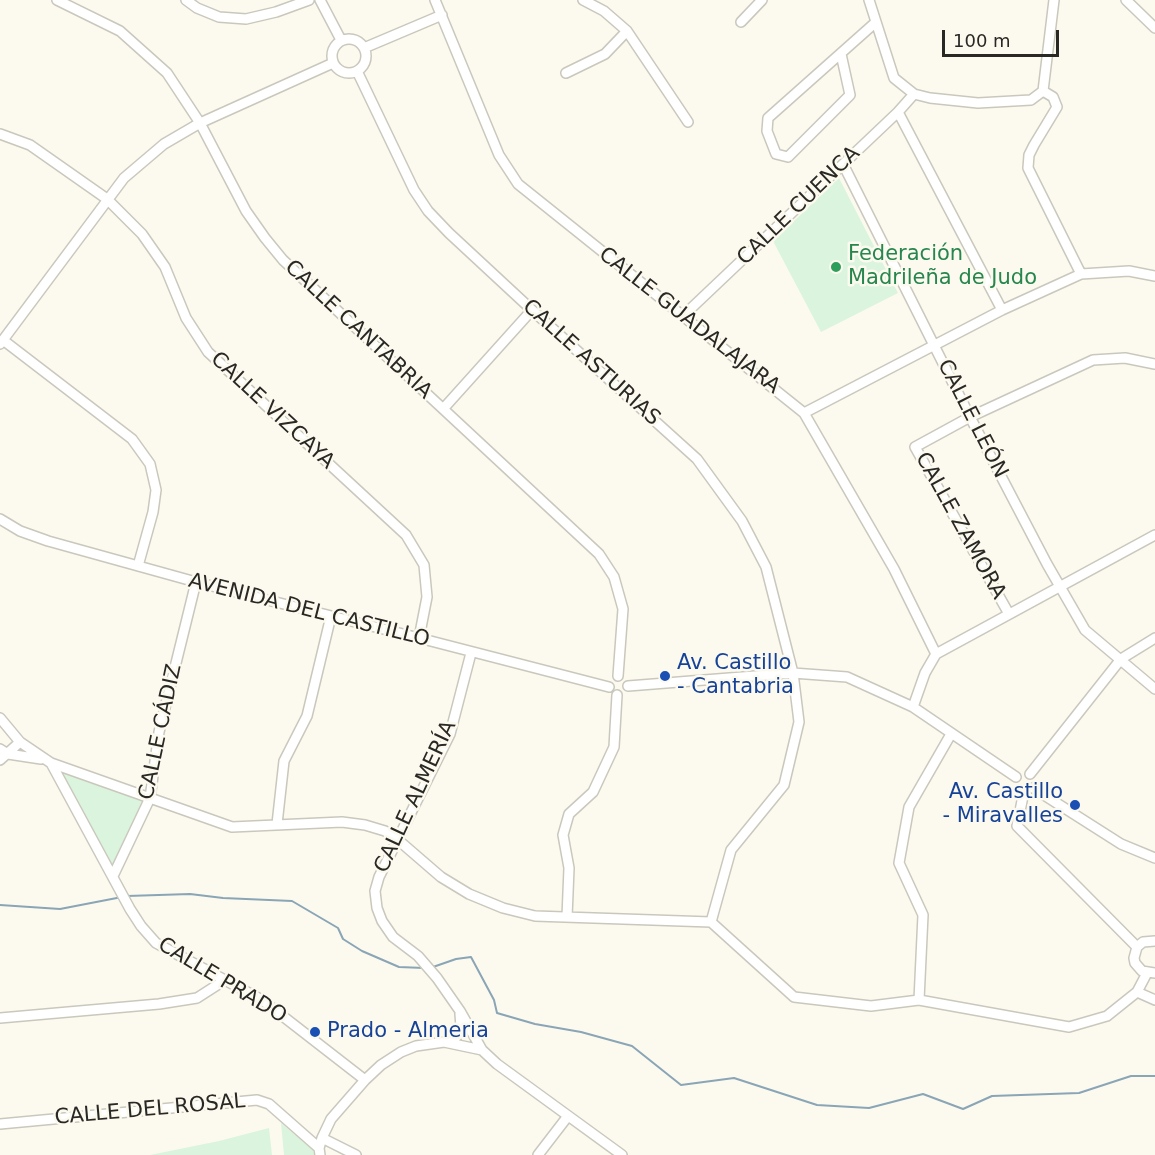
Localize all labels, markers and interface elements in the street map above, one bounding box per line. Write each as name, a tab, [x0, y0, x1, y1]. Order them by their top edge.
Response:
scale bar	[945, 18, 1062, 56]
text: 100 m	[953, 30, 1011, 51]
street label: CALLE CUENCA	[733, 141, 865, 271]
street label: CALLE GUADALAJARA	[593, 242, 785, 400]
place label: Federación Madrileña de Judo	[848, 242, 1037, 292]
street label: CALLE CANTABRIA	[279, 255, 437, 405]
marker: Federación Madrileña de Judo	[829, 260, 843, 274]
street label: CALLE ASTURIAS	[517, 295, 665, 431]
street label: CALLE VIZCAYA	[205, 347, 339, 475]
street label: CALLE LEÓN	[931, 356, 1013, 482]
street label: CALLE ZAMORA	[909, 448, 1011, 604]
street label: AVENIDA DEL CASTILLO	[186, 569, 432, 653]
place label: Av. Castillo - Cantabria	[677, 651, 794, 701]
street label: CALLE CÁDIZ	[134, 662, 188, 802]
marker: Av. Castillo - Cantabria	[658, 669, 672, 683]
street label: CALLE ALMERÍA	[370, 717, 462, 877]
place label: Av. Castillo - Miravalles	[942, 780, 1063, 830]
marker: Av. Castillo - Miravalles	[1068, 798, 1082, 812]
street label: CALLE PRADO	[153, 933, 291, 1029]
place label: Prado - Almeria	[327, 1019, 489, 1045]
marker: Prado - Almeria	[308, 1025, 322, 1039]
street label: CALLE DEL ROSAL	[54, 1089, 246, 1131]

